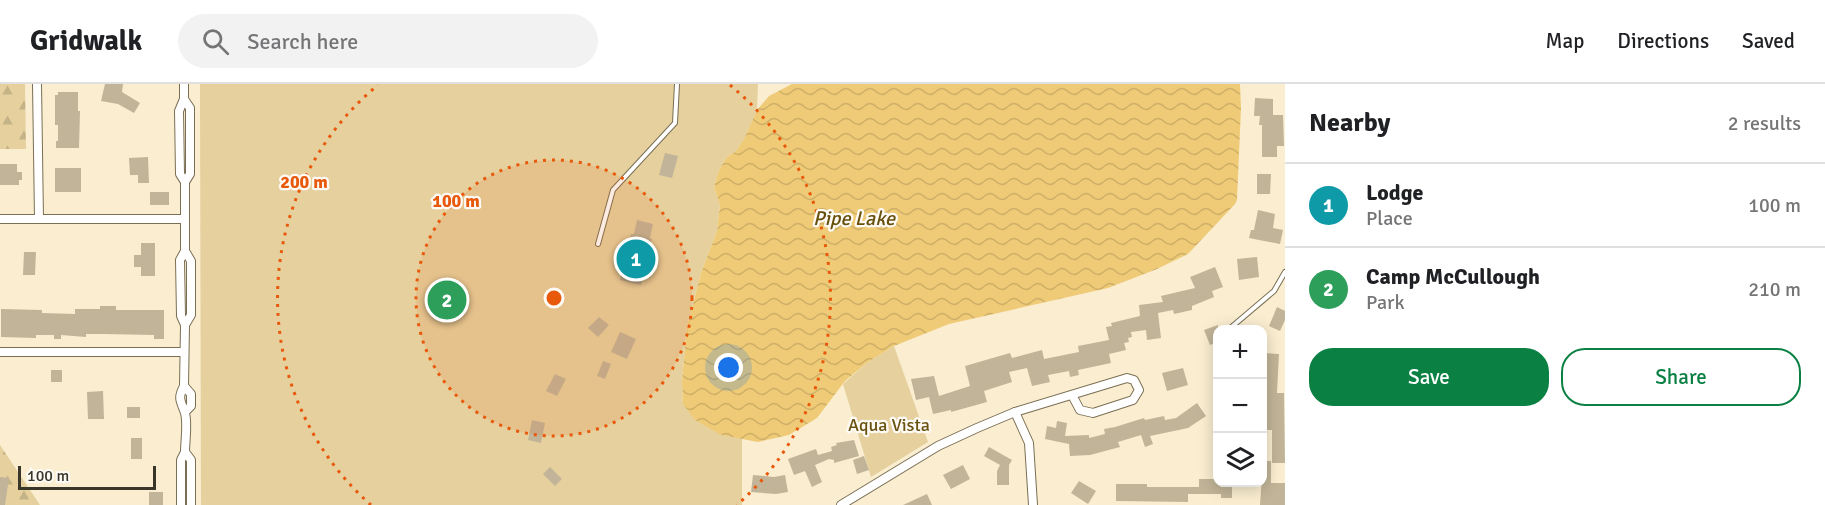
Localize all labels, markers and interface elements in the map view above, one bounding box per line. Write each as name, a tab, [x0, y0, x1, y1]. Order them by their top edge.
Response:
search box	[178, 14, 598, 68]
text: Gridwalk	[30, 24, 142, 58]
icon: search	[199, 25, 232, 58]
text: Search here	[247, 28, 358, 55]
text: Map	[1546, 28, 1584, 54]
text: Directions	[1617, 28, 1709, 54]
text: Saved	[1742, 28, 1795, 54]
text: Nearby	[1309, 107, 1390, 139]
text: 2 results	[1728, 111, 1801, 136]
text: 200 m	[280, 171, 328, 193]
text: Lodge	[1366, 179, 1423, 206]
text: 100 m	[432, 190, 480, 212]
text: 1	[1323, 193, 1334, 218]
text: 100 m	[1748, 193, 1801, 218]
water label: Pipe Lake	[813, 206, 896, 231]
text: Place	[1366, 206, 1413, 231]
pin: 1	[616, 236, 656, 282]
text: Camp McCullough	[1366, 263, 1540, 290]
text: 2	[1323, 277, 1334, 302]
text: 210 m	[1748, 277, 1801, 302]
pin: 2	[428, 278, 466, 322]
centre of rings	[544, 288, 564, 308]
text: Park	[1366, 290, 1404, 315]
map controls	[1213, 325, 1267, 487]
button: +	[1213, 325, 1267, 379]
button: Save	[1309, 348, 1549, 406]
button: Share	[1561, 348, 1801, 406]
your location	[714, 353, 743, 382]
button: −	[1213, 379, 1267, 433]
park label: Aqua Vista	[848, 414, 930, 436]
button: layers	[1213, 433, 1267, 487]
scale bar	[18, 463, 156, 490]
text: 100 m	[27, 466, 69, 486]

